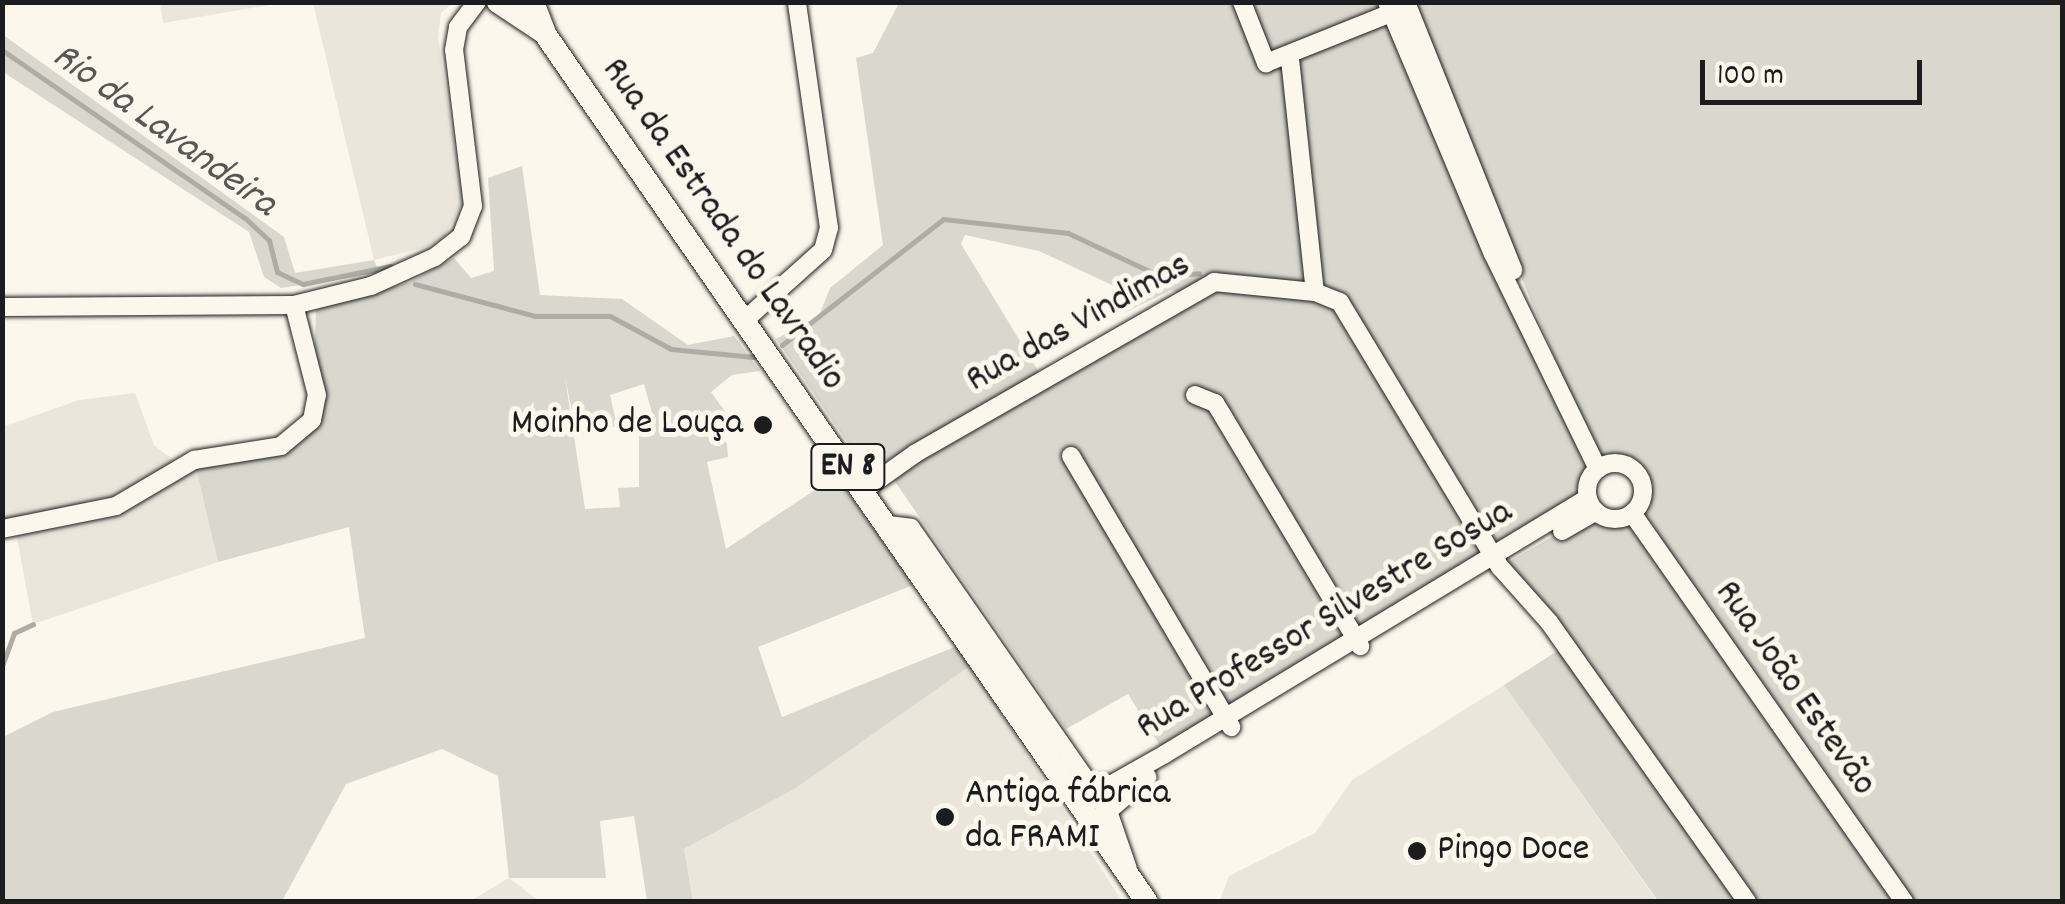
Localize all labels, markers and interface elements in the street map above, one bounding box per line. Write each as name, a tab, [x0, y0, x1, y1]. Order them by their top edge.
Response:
water label: Rio da Lavandeira	[41, 34, 285, 230]
scale bar	[1705, 40, 1928, 102]
street label: Rua da Estrada do Lavradio	[590, 50, 854, 400]
text: 100 m	[1717, 56, 1784, 99]
street label: Rua das Vindimas	[959, 244, 1199, 404]
place label: Moinho de Louça	[511, 402, 743, 448]
marker: Moinho de Louça	[752, 414, 774, 436]
road number: EN 8	[808, 437, 888, 497]
street label: Rua Professor Silvestre Sosua	[1129, 491, 1521, 751]
street label: Rua João Estevão	[1703, 573, 1885, 805]
place label: Antiga fábrica da FRAMI	[965, 772, 1170, 862]
marker: Antiga fábrica da FRAMI	[934, 806, 956, 828]
place label: Pingo Doce	[1437, 828, 1590, 874]
marker: Pingo Doce	[1406, 840, 1428, 862]

